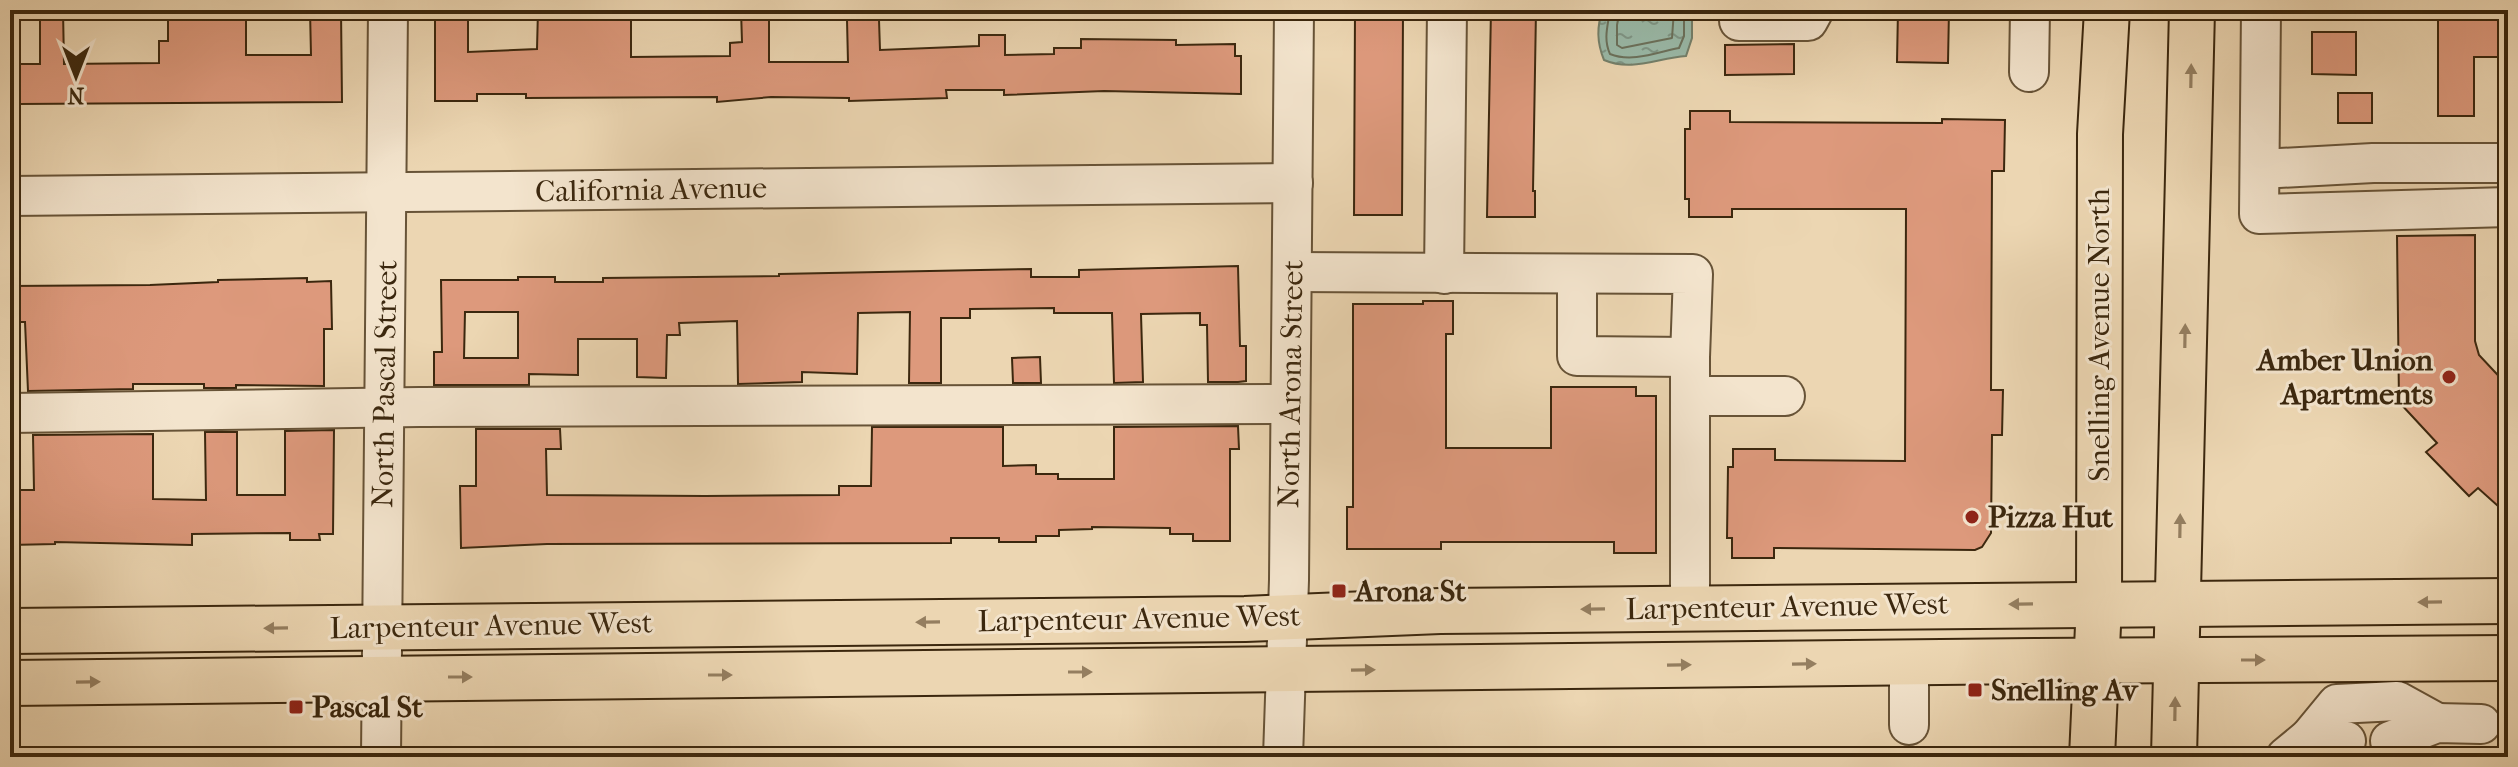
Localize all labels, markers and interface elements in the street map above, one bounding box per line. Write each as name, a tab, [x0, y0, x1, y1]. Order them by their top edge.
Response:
north arrow	[36, 36, 116, 116]
one-way arrow	[2185, 63, 2197, 88]
text: N	[67, 82, 84, 108]
street label: California Avenue	[535, 170, 767, 210]
street label: Snelling Avenue North	[2082, 188, 2117, 482]
street label: North Pascal Street	[365, 259, 405, 508]
street label: North Arona Street	[1271, 259, 1311, 508]
one-way arrow	[2178, 323, 2191, 348]
place label: Amber Union Apartments	[2255, 343, 2434, 412]
marker: Amber Union Apartments	[2440, 368, 2458, 386]
place label: Pizza Hut	[1988, 500, 2113, 535]
marker: Pizza Hut	[1963, 508, 1981, 526]
one-way arrow	[2174, 513, 2187, 538]
place label: Arona St	[1353, 574, 1466, 609]
marker: Arona St	[1330, 582, 1348, 600]
street label: Larpenteur Avenue West	[1625, 587, 1949, 627]
one-way arrow	[2417, 596, 2442, 608]
one-way arrow	[2008, 598, 2033, 611]
street label: Larpenteur Avenue West	[977, 599, 1301, 639]
one-way arrow	[1580, 603, 1605, 615]
street label: Larpenteur Avenue West	[329, 606, 653, 646]
one-way arrow	[915, 615, 940, 628]
one-way arrow	[263, 622, 288, 634]
one-way arrow	[2241, 654, 2266, 666]
one-way arrow	[1792, 658, 1817, 670]
one-way arrow	[1667, 659, 1692, 672]
one-way arrow	[1351, 664, 1376, 676]
one-way arrow	[1068, 666, 1093, 678]
one-way arrow	[708, 669, 733, 681]
one-way arrow	[448, 671, 473, 683]
place label: Snelling Av	[1991, 673, 2139, 708]
one-way arrow	[76, 675, 101, 688]
marker: Snelling Av	[1966, 681, 1984, 699]
place label: Pascal St	[312, 690, 423, 725]
one-way arrow	[2169, 696, 2181, 721]
marker: Pascal St	[287, 698, 305, 716]

